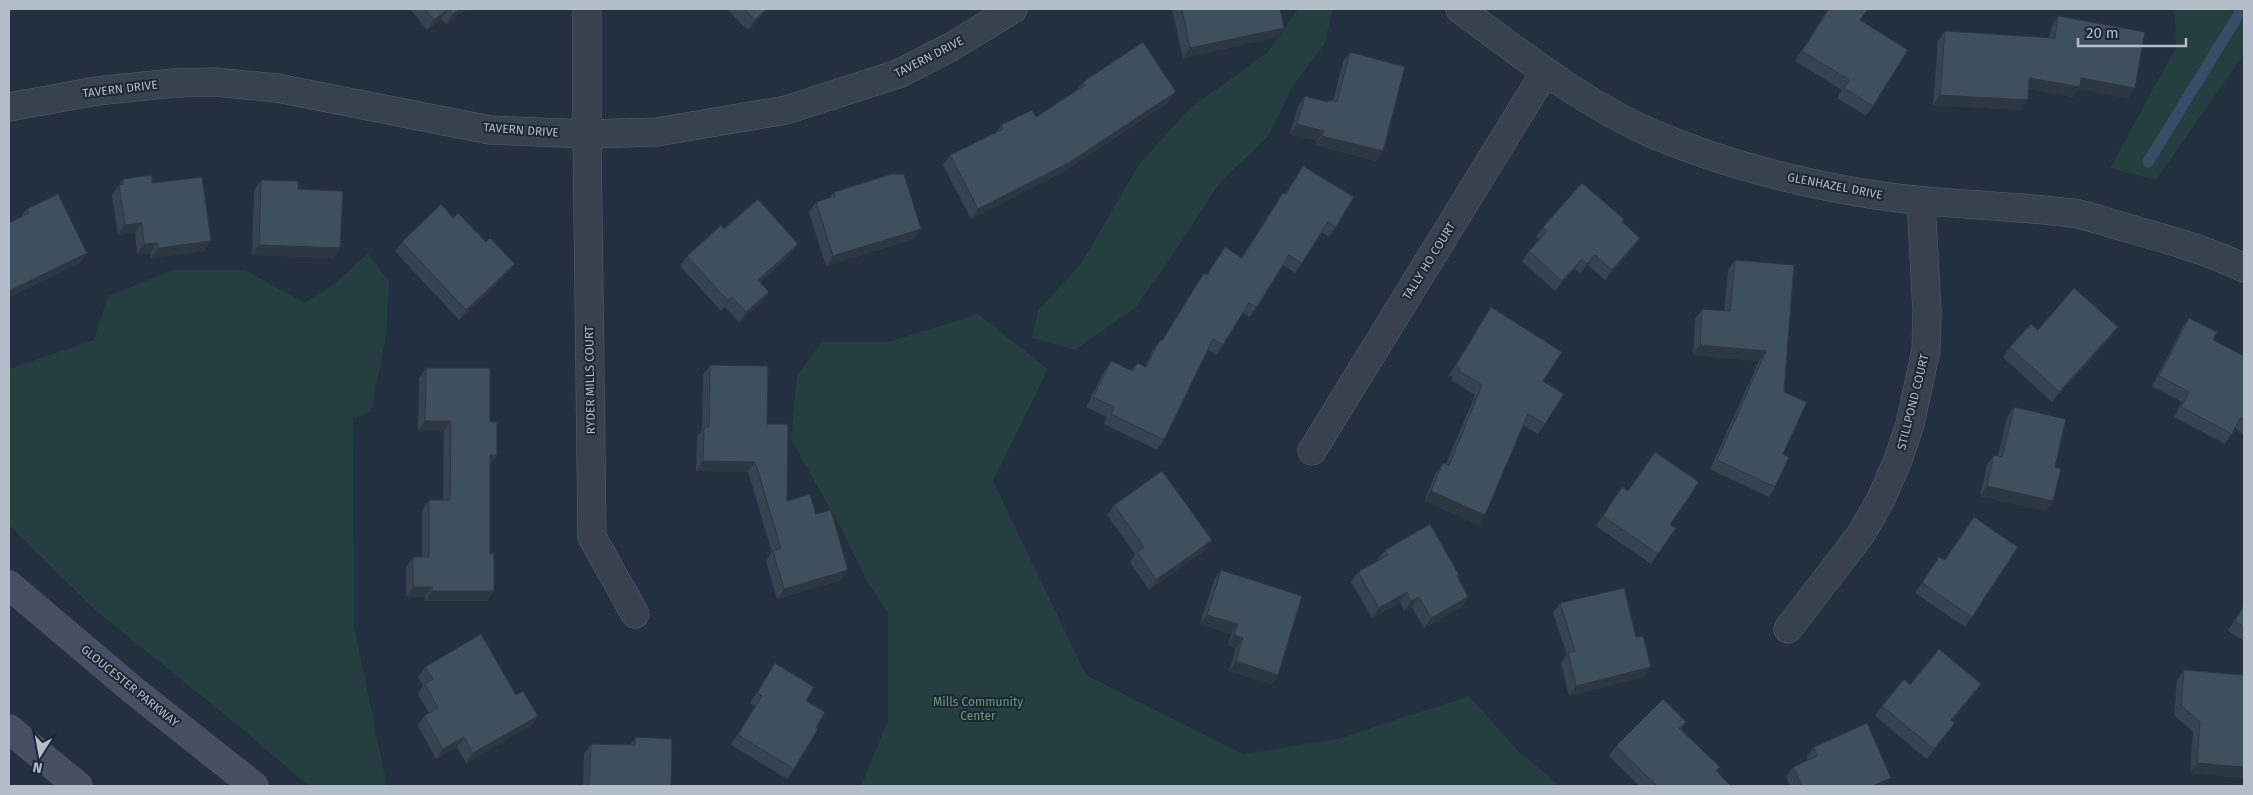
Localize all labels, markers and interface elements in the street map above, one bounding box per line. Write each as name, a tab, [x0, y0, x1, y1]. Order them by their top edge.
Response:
scale bar	[2078, 15, 2186, 47]
text: 20 m	[2086, 24, 2119, 42]
street label: TAVERN DRIVE	[892, 34, 966, 80]
street label: TAVERN DRIVE	[82, 77, 158, 101]
street label: TAVERN DRIVE	[483, 120, 559, 140]
street label: GLENHAZEL DRIVE	[1786, 170, 1884, 202]
street label: TALLY HO COURT	[1400, 219, 1459, 302]
street label: RYDER MILLS COURT	[582, 325, 598, 434]
street label: STILLPOND COURT	[1894, 352, 1932, 451]
street label: GLOUCESTER PARKWAY	[78, 642, 182, 730]
park label: Mills Community Center	[933, 695, 1023, 723]
north arrow	[15, 730, 65, 780]
text: N	[31, 758, 44, 777]

